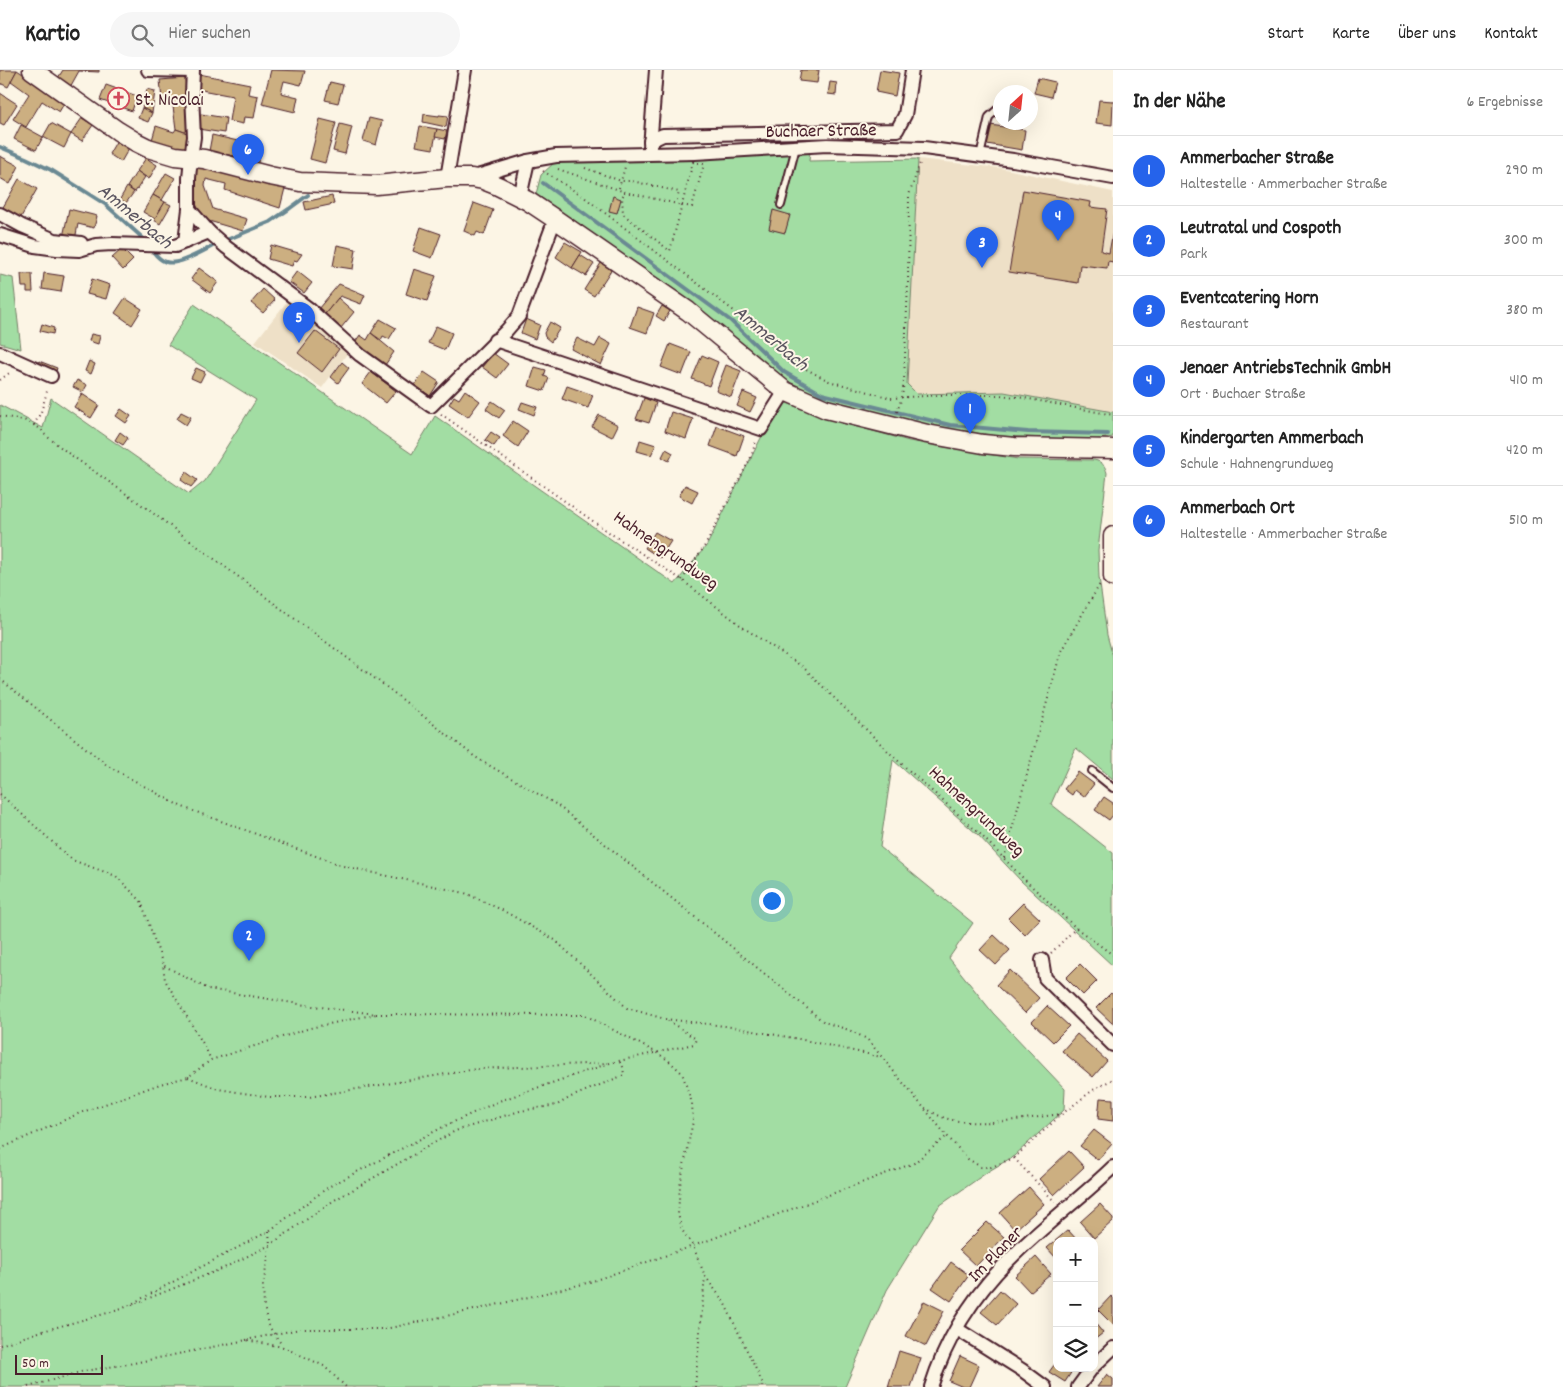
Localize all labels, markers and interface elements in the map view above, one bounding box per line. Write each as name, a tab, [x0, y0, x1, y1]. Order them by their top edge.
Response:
search box	[110, 12, 460, 57]
text: Kartio	[25, 18, 80, 52]
icon: search	[128, 21, 156, 49]
text: Hier suchen	[168, 21, 251, 48]
text: Start	[1268, 22, 1304, 47]
text: Karte	[1332, 22, 1370, 47]
text: Über uns	[1398, 22, 1456, 47]
text: Kontakt	[1484, 22, 1538, 47]
north arrow	[993, 85, 1038, 130]
church icon: St. Nicolai	[107, 86, 131, 110]
place label: St. Nicolai	[135, 88, 204, 115]
text: In der Nähe	[1133, 88, 1225, 118]
text: 6 Ergebnisse	[1466, 91, 1543, 114]
street label: Buchaer Straße	[765, 118, 877, 147]
pin: 6	[232, 134, 264, 175]
text: Ammerbacher Straße	[1180, 146, 1334, 173]
text: 1	[1147, 159, 1151, 182]
text: 290 m	[1505, 159, 1543, 182]
text: Haltestelle · Ammerbacher Straße	[1180, 173, 1387, 196]
water label: Ammerbach	[91, 178, 178, 257]
pin: 4	[1042, 200, 1074, 241]
text: Leutratal und Cospoth	[1180, 216, 1341, 243]
pin: 3	[966, 227, 998, 268]
text: 2	[1146, 229, 1153, 252]
text: 300 m	[1504, 229, 1543, 252]
text: Park	[1180, 243, 1207, 266]
text: Eventcatering Horn	[1180, 286, 1319, 313]
text: 3	[1145, 299, 1153, 322]
text: 380 m	[1506, 299, 1543, 322]
water label: Ammerbach	[727, 300, 814, 379]
pin: 5	[283, 302, 315, 343]
text: Restaurant	[1180, 313, 1249, 336]
text: Jenaer AntriebsTechnik GmbH	[1180, 356, 1391, 383]
text: 4	[1146, 369, 1152, 392]
text: 410 m	[1509, 369, 1543, 392]
text: Ort · Buchaer Straße	[1180, 383, 1305, 406]
pin: 1	[954, 393, 986, 434]
text: Kindergarten Ammerbach	[1180, 426, 1364, 453]
text: 5	[1145, 439, 1153, 462]
text: 420 m	[1506, 439, 1543, 462]
text: Schule · Hahnengrundweg	[1180, 453, 1334, 476]
text: Ammerbach Ort	[1180, 496, 1295, 523]
street label: Hahnengrundweg	[607, 505, 723, 598]
text: 6	[1145, 509, 1153, 532]
text: 510 m	[1509, 509, 1543, 532]
text: Haltestelle · Ammerbacher Straße	[1180, 523, 1387, 546]
street label: Hahnengrundweg	[921, 761, 1030, 865]
your location	[759, 888, 785, 914]
pin: 2	[233, 920, 265, 961]
street label: Im Planer	[963, 1221, 1030, 1290]
map controls	[1053, 1237, 1098, 1372]
button: +	[1053, 1237, 1098, 1282]
button: −	[1053, 1282, 1098, 1327]
button: layers	[1053, 1327, 1098, 1372]
scale bar	[15, 1352, 102, 1375]
text: 50 m	[22, 1354, 49, 1374]

